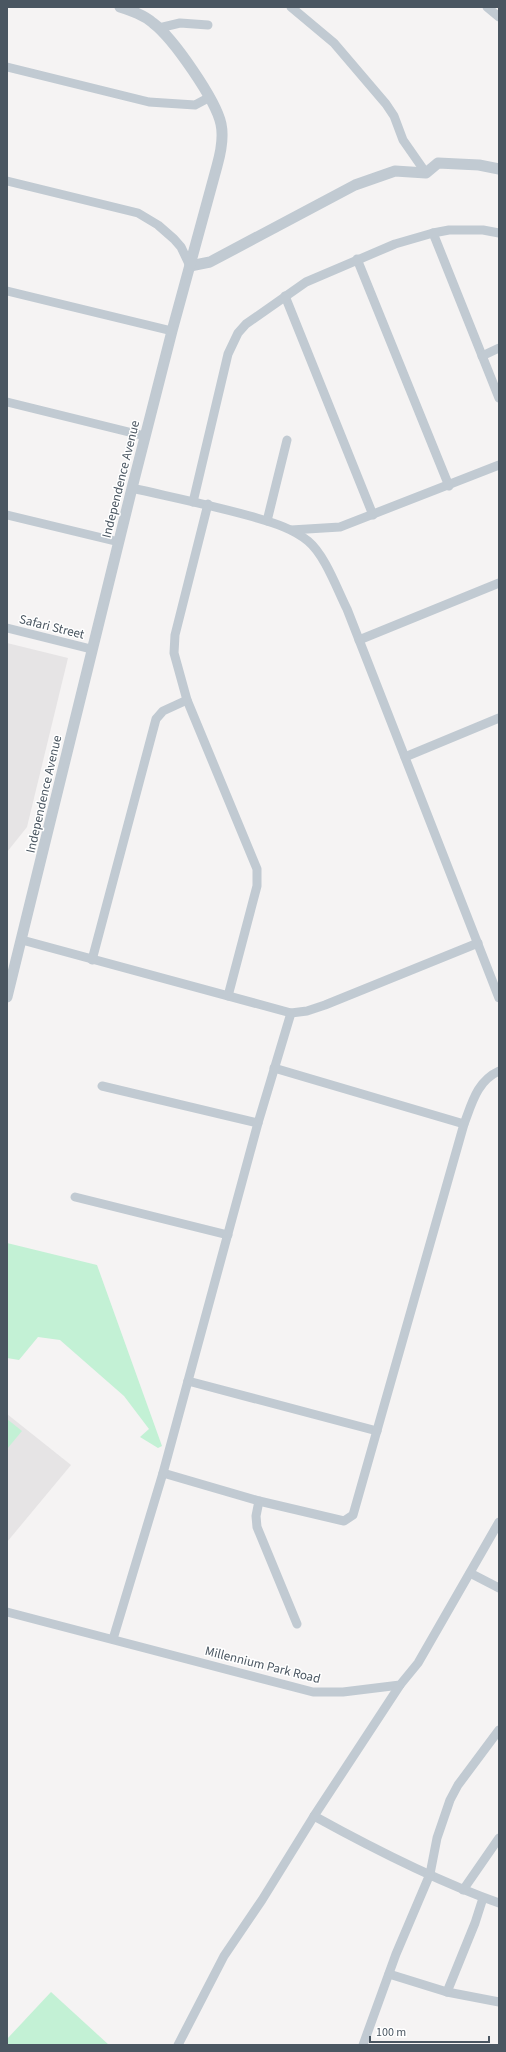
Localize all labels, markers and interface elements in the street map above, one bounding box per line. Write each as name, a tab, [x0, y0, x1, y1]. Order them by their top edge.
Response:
street label: Independence Avenue	[98, 419, 144, 540]
street label: Safari Street	[17, 610, 87, 644]
street label: Independence Avenue	[22, 733, 66, 855]
street label: Millennium Park Road	[203, 1642, 322, 1688]
scale bar	[370, 2018, 489, 2044]
text: 100 m	[376, 2024, 406, 2041]

